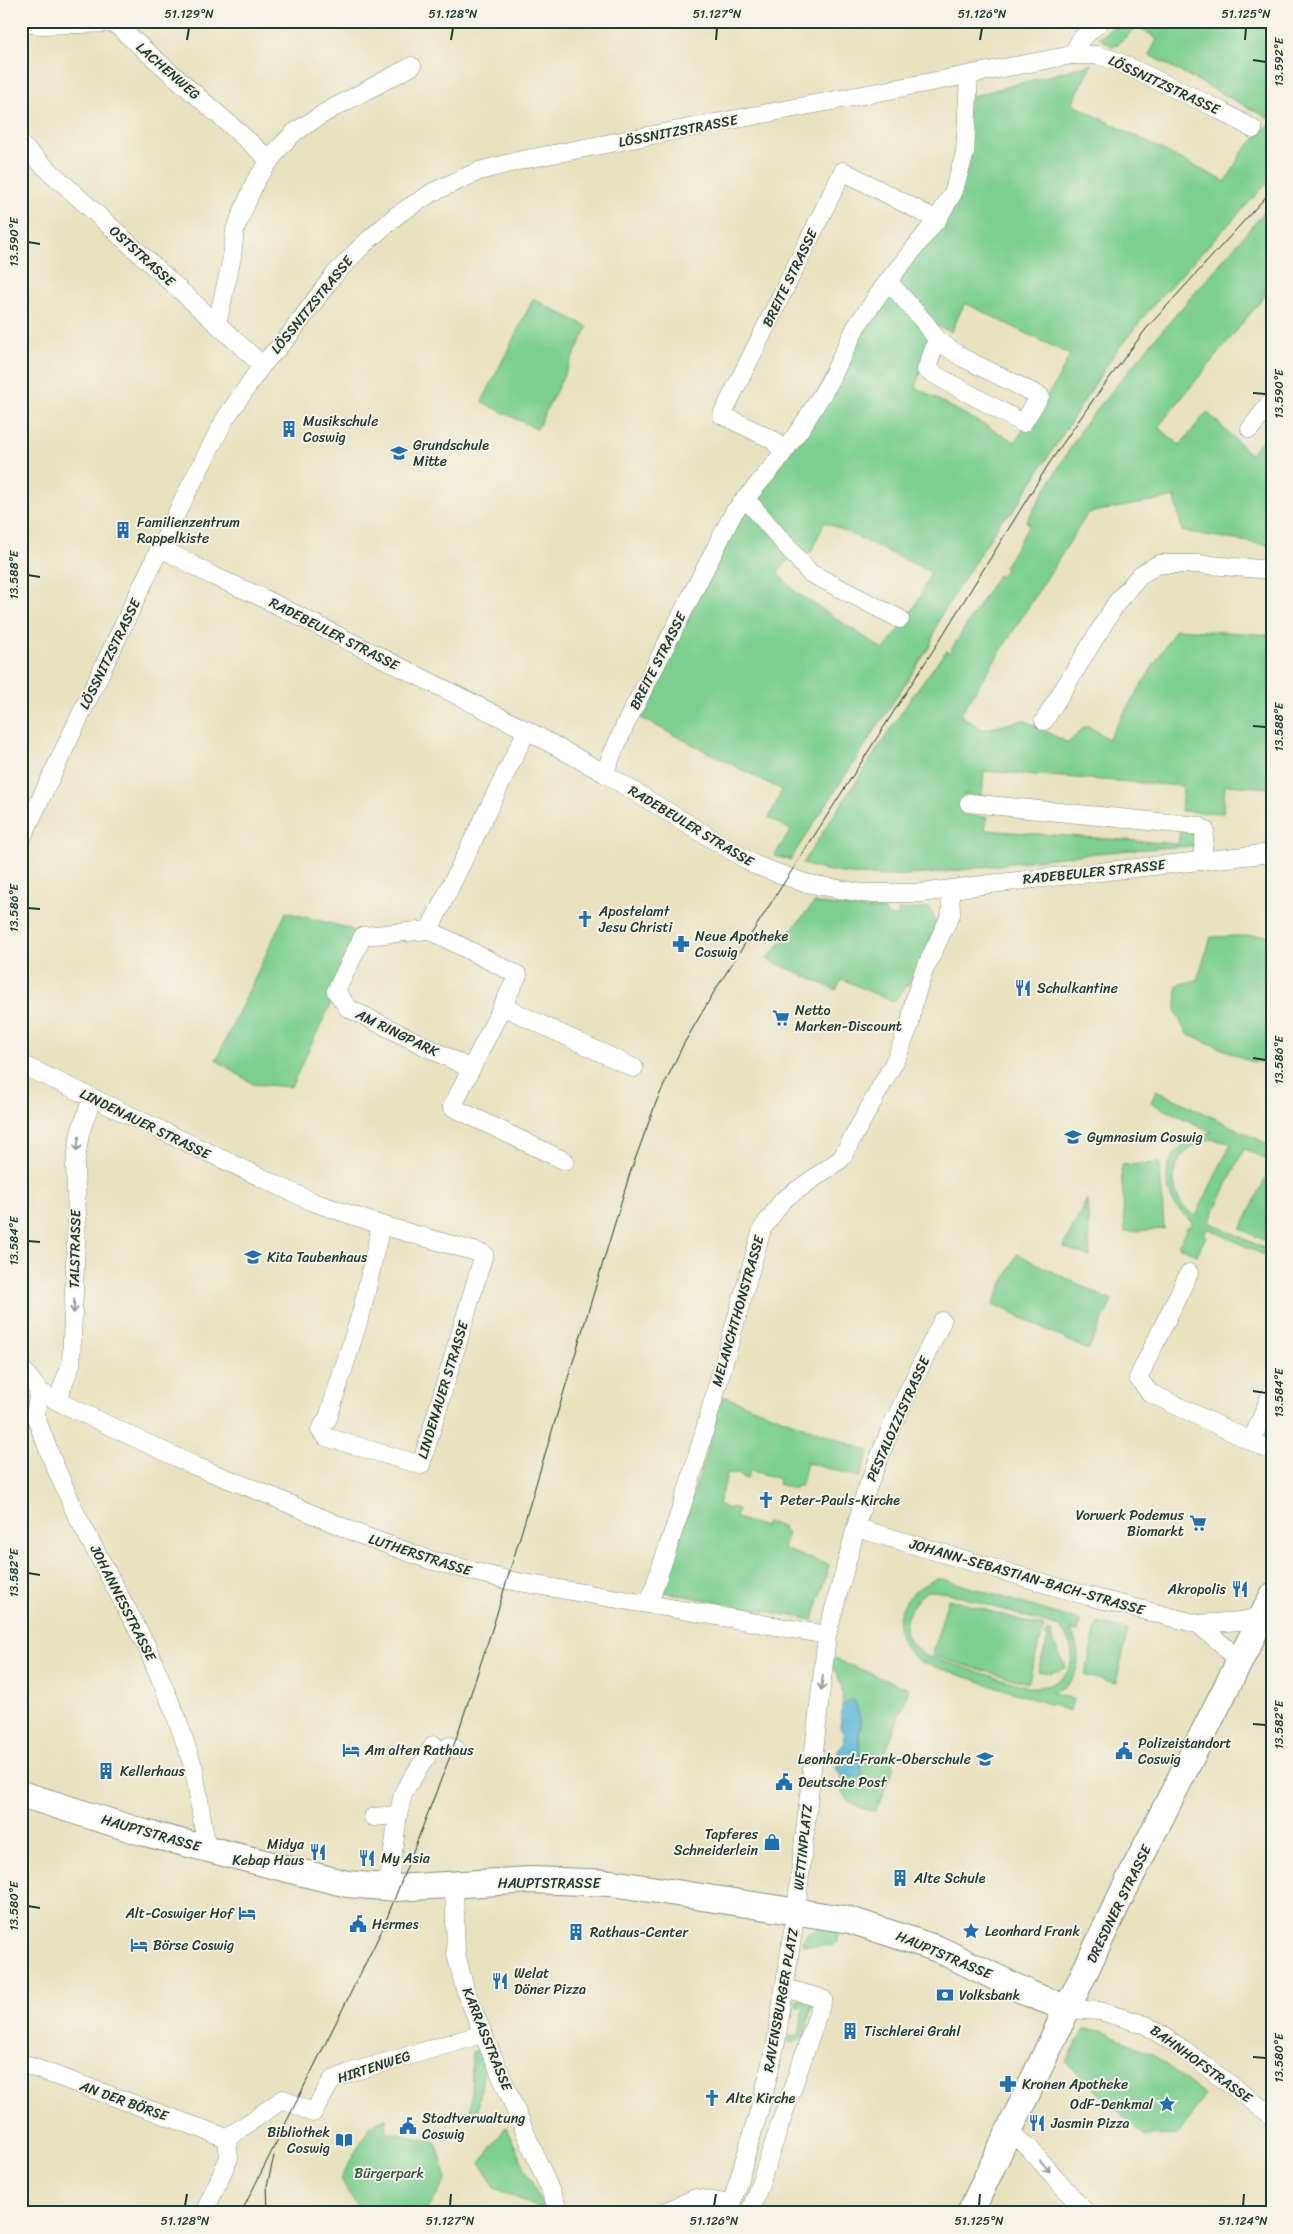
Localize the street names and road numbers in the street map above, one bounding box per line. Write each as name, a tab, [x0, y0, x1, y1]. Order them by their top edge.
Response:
street label: LACHENWEG	[130, 36, 206, 107]
street label: LÖSSNITZSTRASSE	[1104, 48, 1225, 122]
street label: LÖSSNITZSTRASSE	[616, 107, 741, 155]
street label: OSTSTRASSE	[103, 219, 182, 294]
street label: BREITE STRASSE	[755, 223, 825, 332]
street label: LÖSSNITZSTRASSE	[264, 249, 360, 360]
street label: RADEBEULER STRASSE	[265, 590, 405, 678]
street label: LÖSSNITZSTRASSE	[72, 593, 148, 714]
street label: BREITE STRASSE	[623, 607, 694, 714]
street label: RADEBEULER STRASSE	[623, 778, 760, 874]
street label: RADEBEULER STRASSE	[1022, 852, 1168, 892]
street label: AM RINGPARK	[350, 1002, 444, 1065]
street label: LINDENAUER STRASSE	[75, 1081, 216, 1167]
street label: TALSTRASSE	[62, 1208, 88, 1289]
street label: MELANCHTHONSTRASSE	[704, 1231, 772, 1389]
street label: LINDENAUER STRASSE	[410, 1317, 476, 1462]
street label: PESTALOZZISTRASSE	[859, 1351, 937, 1486]
street label: LUTHERSTRASSE	[365, 1527, 476, 1584]
street label: JOHANN-SEBASTIAN-BACH-STRASSE	[905, 1531, 1149, 1623]
street label: JOHANNESSTRASSE	[82, 1540, 164, 1667]
street label: WETTINPLATZ	[786, 1803, 820, 1891]
street label: HAUPTSTRASSE	[98, 1807, 205, 1859]
street label: DRESDNER STRASSE	[1079, 1839, 1159, 1968]
street label: HAUPTSTRASSE	[498, 1871, 601, 1896]
street label: HAUPTSTRASSE	[892, 1923, 997, 1987]
street label: RAVENSBURGER PLATZ	[756, 1926, 806, 2074]
street label: KARRASSTRASSE	[455, 1983, 520, 2096]
street label: BAHNHOFSTRASSE	[1145, 2018, 1258, 2110]
street label: HIRTENWEG	[334, 2043, 414, 2091]
street label: AN DER BÖRSE	[75, 2073, 173, 2129]

